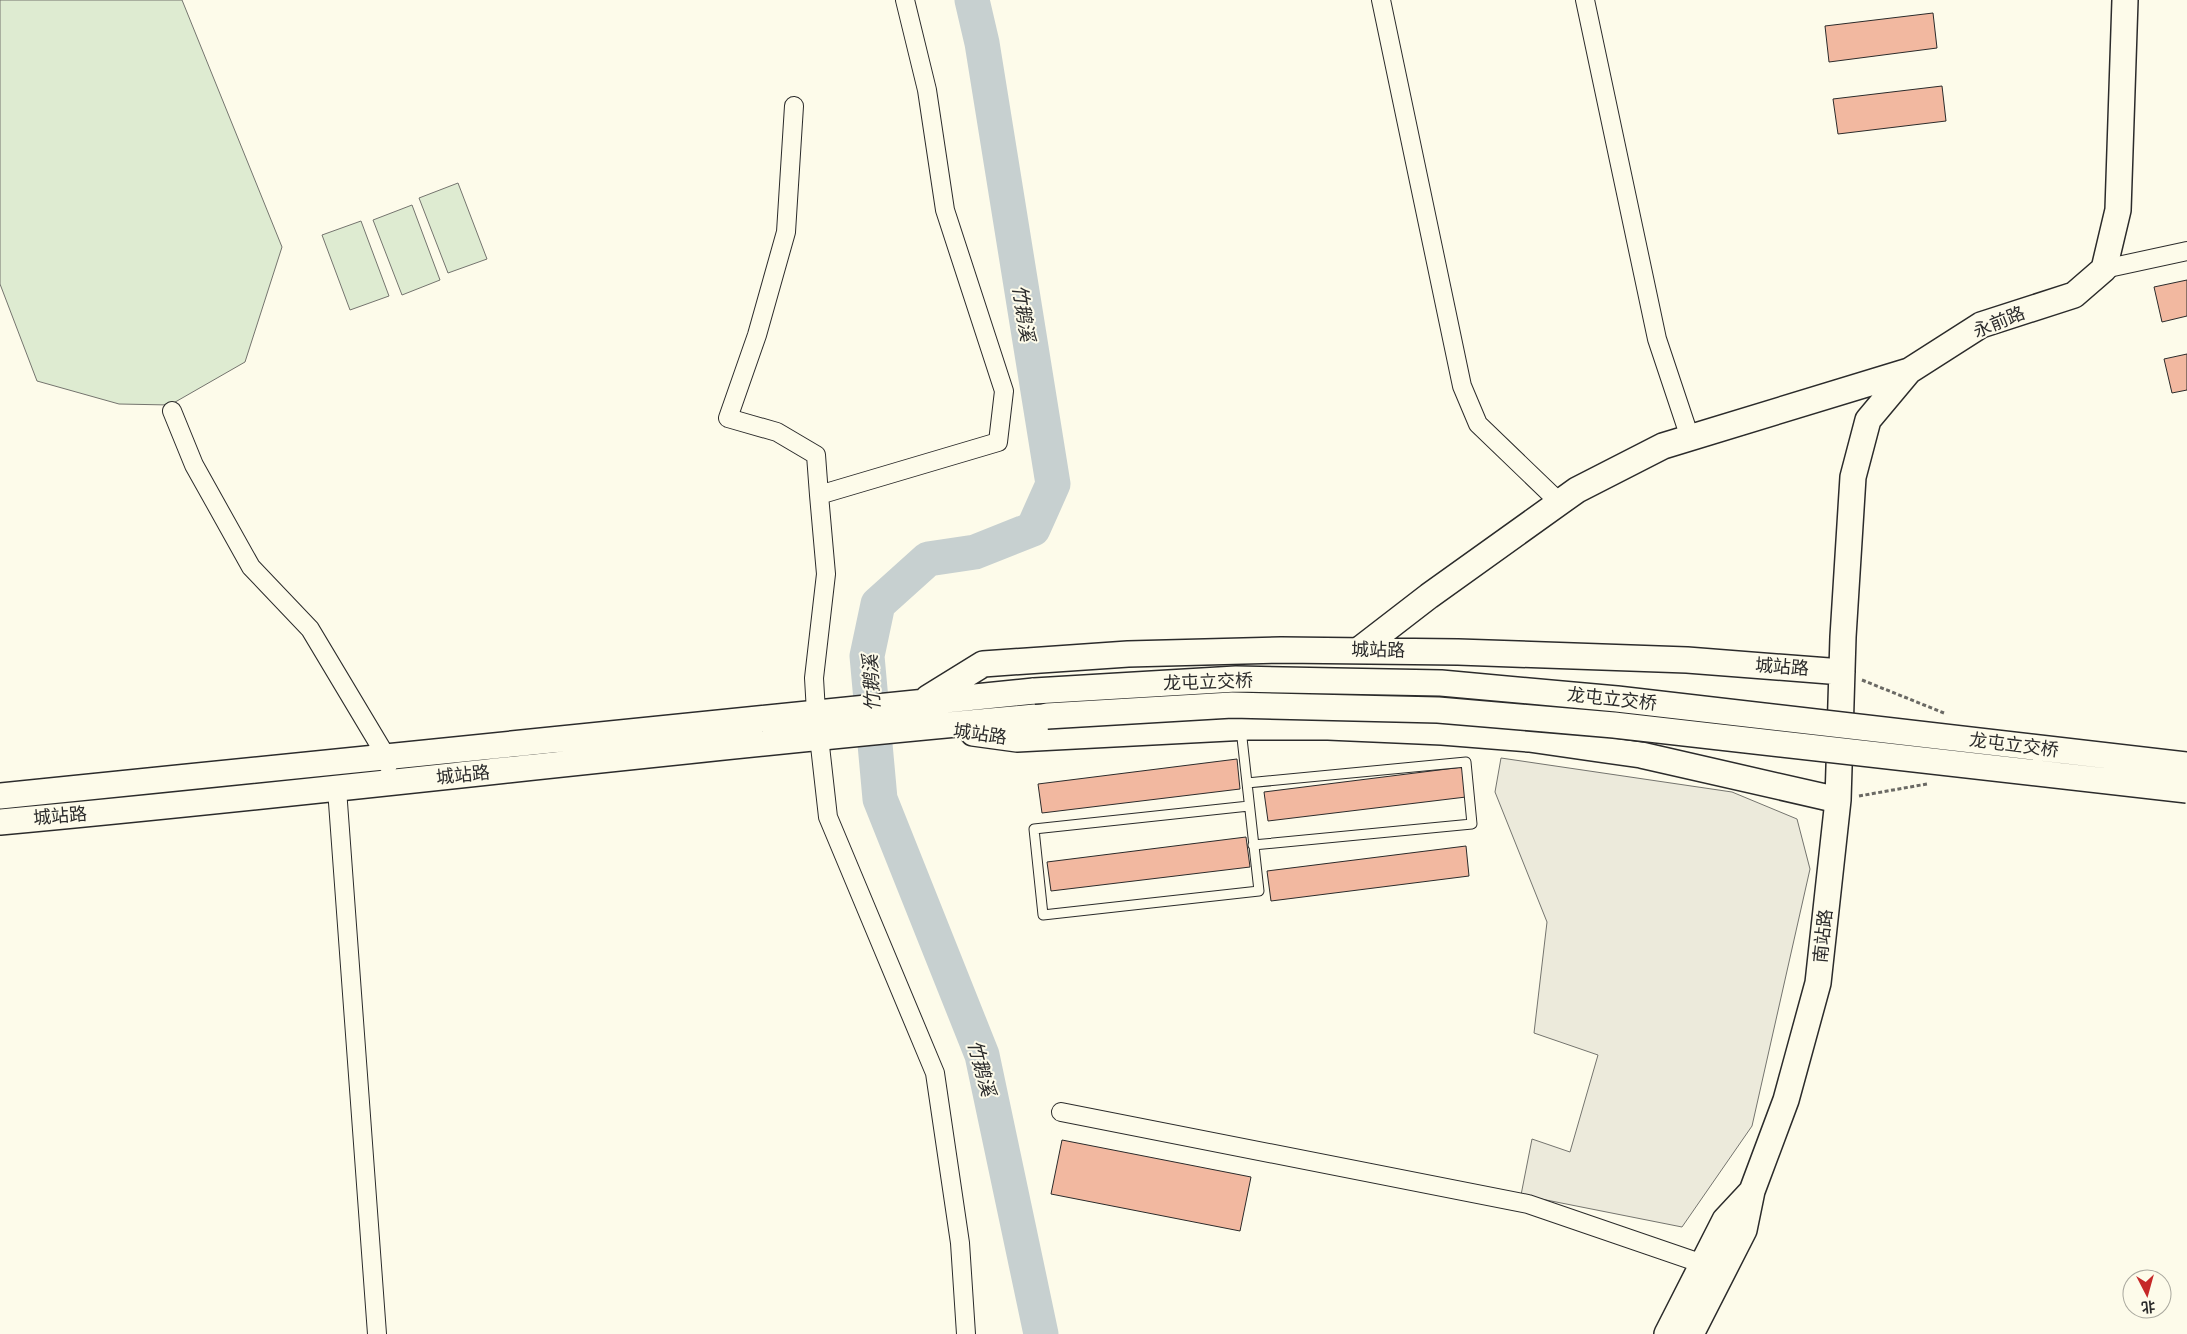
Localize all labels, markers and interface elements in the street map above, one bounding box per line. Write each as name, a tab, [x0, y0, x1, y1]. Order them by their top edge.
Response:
water label: 竹鹅溪	[1008, 283, 1041, 345]
street label: 永前路	[1969, 301, 2028, 342]
street label: 城站路	[1351, 638, 1405, 661]
water label: 竹鹅溪	[857, 652, 884, 712]
street label: 城站路	[1754, 653, 1810, 680]
street label: 龙屯立交桥	[1163, 668, 1253, 695]
street label: 龙屯立交桥	[1566, 682, 1658, 715]
street label: 城站路	[952, 718, 1008, 749]
street label: 龙屯立交桥	[1968, 728, 2060, 761]
street label: 城站路	[435, 760, 491, 789]
street label: 城站路	[32, 802, 88, 829]
street label: 南站路	[1808, 908, 1837, 964]
water label: 竹鹅溪	[963, 1037, 1001, 1101]
north arrow	[2122, 1269, 2172, 1319]
text: 北	[2140, 1297, 2156, 1317]

